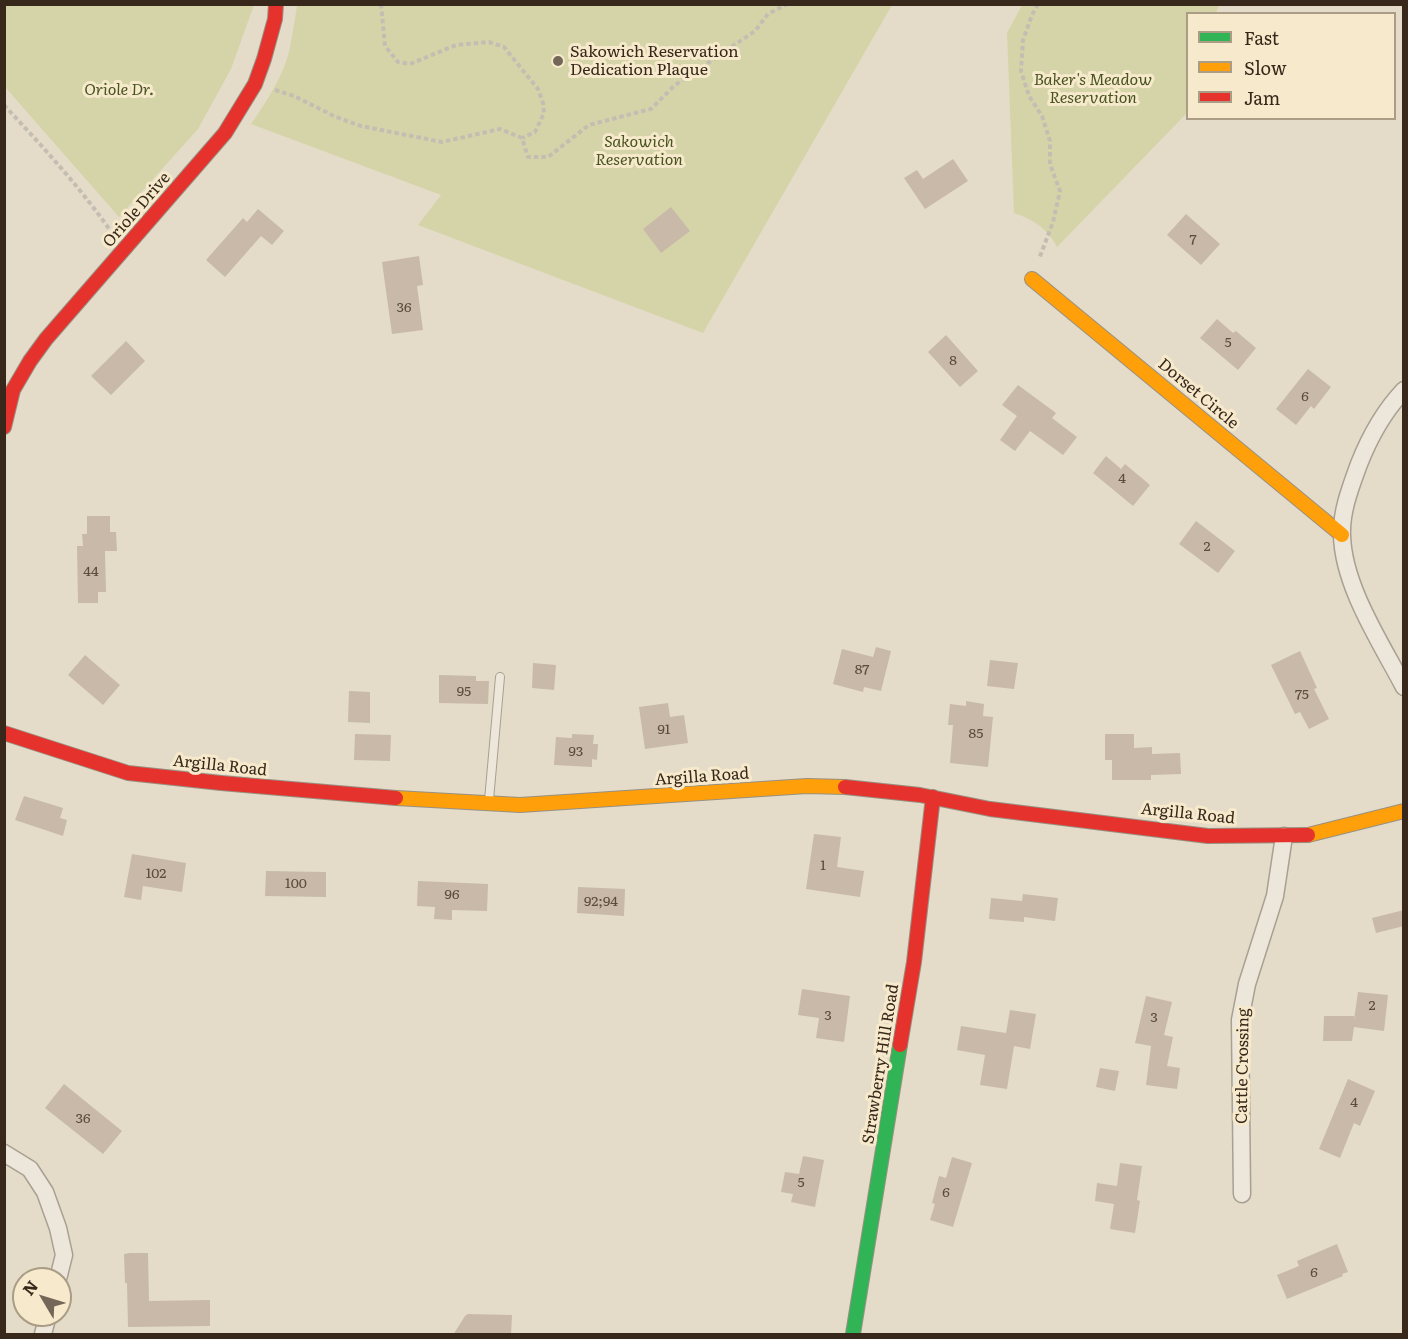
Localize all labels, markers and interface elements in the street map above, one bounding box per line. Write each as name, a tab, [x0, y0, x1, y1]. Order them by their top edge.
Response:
legend	[1186, 12, 1396, 120]
text: Fast	[1244, 24, 1279, 51]
place label: Sakowich Reservation Dedication Plaque	[570, 42, 739, 80]
marker: Sakowich Reservation Dedication Plaque	[551, 54, 565, 68]
text: Slow	[1244, 54, 1286, 81]
park label: Baker's Meadow Reservation	[1034, 70, 1152, 108]
park label: Oriole Dr.	[84, 80, 154, 100]
text: Jam	[1244, 84, 1280, 111]
park label: Sakowich Reservation	[595, 132, 683, 170]
street label: Oriole Drive	[99, 169, 175, 251]
house number: 7	[1189, 232, 1197, 248]
house number: 36	[396, 300, 412, 316]
house number: 5	[1224, 335, 1232, 351]
house number: 8	[949, 353, 957, 369]
street label: Dorset Circle	[1154, 355, 1242, 433]
house number: 6	[1301, 389, 1309, 405]
house number: 4	[1118, 471, 1126, 487]
house number: 2	[1203, 539, 1211, 555]
house number: 44	[83, 564, 99, 580]
house number: 87	[855, 662, 869, 678]
house number: 95	[457, 684, 471, 700]
house number: 75	[1295, 687, 1309, 703]
house number: 91	[657, 722, 671, 738]
house number: 85	[969, 726, 983, 742]
house number: 93	[569, 744, 583, 760]
street label: Argilla Road	[172, 752, 268, 780]
street label: Argilla Road	[654, 764, 750, 790]
street label: Argilla Road	[1140, 800, 1236, 828]
house number: 1	[820, 858, 826, 874]
house number: 102	[146, 866, 166, 882]
house number: 100	[285, 876, 307, 892]
house number: 96	[445, 887, 459, 903]
house number: 92;94	[584, 894, 618, 910]
street label: Strawberry Hill Road	[859, 983, 903, 1145]
house number: 2	[1368, 998, 1376, 1014]
house number: 3	[824, 1008, 832, 1024]
street label: Cattle Crossing	[1232, 1008, 1254, 1124]
house number: 3	[1150, 1010, 1158, 1026]
house number: 4	[1350, 1095, 1358, 1111]
house number: 36	[75, 1111, 91, 1127]
house number: 5	[797, 1175, 805, 1191]
house number: 6	[942, 1185, 950, 1201]
house number: 6	[1310, 1265, 1318, 1281]
north arrow	[12, 1267, 72, 1327]
text: N	[16, 1274, 43, 1300]

